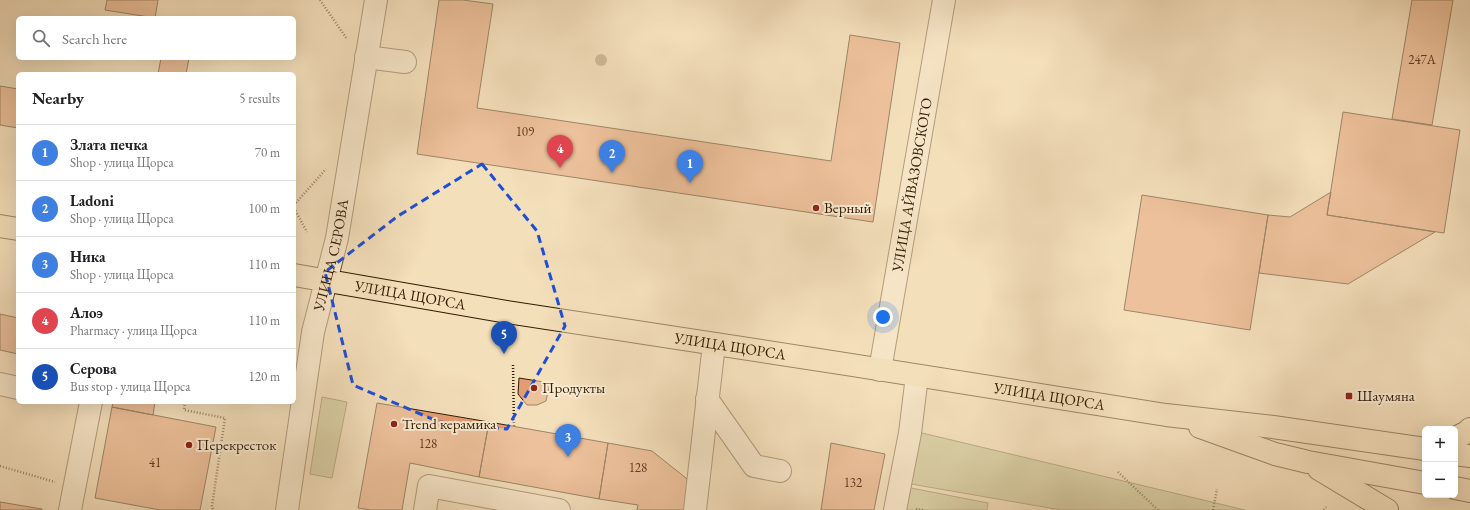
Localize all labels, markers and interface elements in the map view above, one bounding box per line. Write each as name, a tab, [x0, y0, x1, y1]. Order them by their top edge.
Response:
search box	[16, 16, 296, 60]
icon: search	[30, 27, 52, 49]
text: Search here	[62, 29, 127, 48]
house number: 247А	[1408, 51, 1437, 68]
text: Nearby	[32, 87, 84, 109]
text: 5 results	[239, 90, 280, 107]
street label: УЛИЦА АЙВАЗОВСКОГО	[887, 96, 936, 274]
house number: 109	[516, 123, 535, 140]
text: Злата печка	[70, 135, 148, 154]
pin: 4	[547, 135, 573, 168]
pin: 2	[599, 140, 625, 173]
text: 1	[42, 144, 48, 161]
text: 70 m	[255, 144, 280, 161]
pin: 1	[677, 150, 703, 183]
text: Shop · улица Щорса	[70, 154, 174, 171]
text: Ladoni	[70, 191, 114, 210]
street label: УЛИЦА СЕРОВА	[308, 197, 352, 314]
place label: Верный	[824, 198, 871, 217]
text: 2	[42, 200, 48, 217]
text: 100 m	[249, 200, 280, 217]
marker: Верный	[811, 203, 821, 213]
text: Shop · улица Щорса	[70, 210, 174, 227]
text: Ника	[70, 247, 105, 266]
text: 3	[42, 256, 48, 273]
text: 110 m	[249, 256, 280, 273]
text: Shop · улица Щорса	[70, 266, 174, 283]
street label: УЛИЦА ЩОРСА	[352, 276, 468, 314]
text: Алоэ	[70, 303, 103, 322]
your location	[873, 307, 893, 327]
text: 4	[42, 312, 48, 329]
text: 110 m	[249, 312, 280, 329]
pin: 5	[491, 321, 517, 354]
text: Pharmacy · улица Щорса	[70, 322, 197, 339]
street label: УЛИЦА ЩОРСА	[672, 328, 788, 364]
text: Серова	[70, 359, 117, 378]
text: 5	[42, 368, 48, 385]
text: 120 m	[249, 368, 280, 385]
text: Bus stop · улица Щорса	[70, 378, 190, 395]
place label: Продукты	[542, 378, 605, 397]
street label: УЛИЦА ЩОРСА	[991, 378, 1107, 414]
marker: Продукты	[529, 383, 539, 393]
place label: Шаумяна	[1357, 386, 1415, 405]
marker: Шаумяна	[1344, 391, 1354, 401]
place label: Trend керамика	[402, 414, 496, 433]
marker: Trend керамика	[389, 419, 399, 429]
pin: 3	[555, 424, 581, 457]
map controls	[1422, 426, 1458, 498]
button: +	[1422, 426, 1458, 462]
place label: Перекресток	[197, 435, 276, 454]
house number: 128	[419, 435, 437, 452]
marker: Перекресток	[184, 440, 194, 450]
house number: 41	[149, 454, 161, 471]
house number: 128	[629, 459, 647, 476]
button: −	[1422, 462, 1458, 498]
house number: 132	[844, 474, 863, 491]

